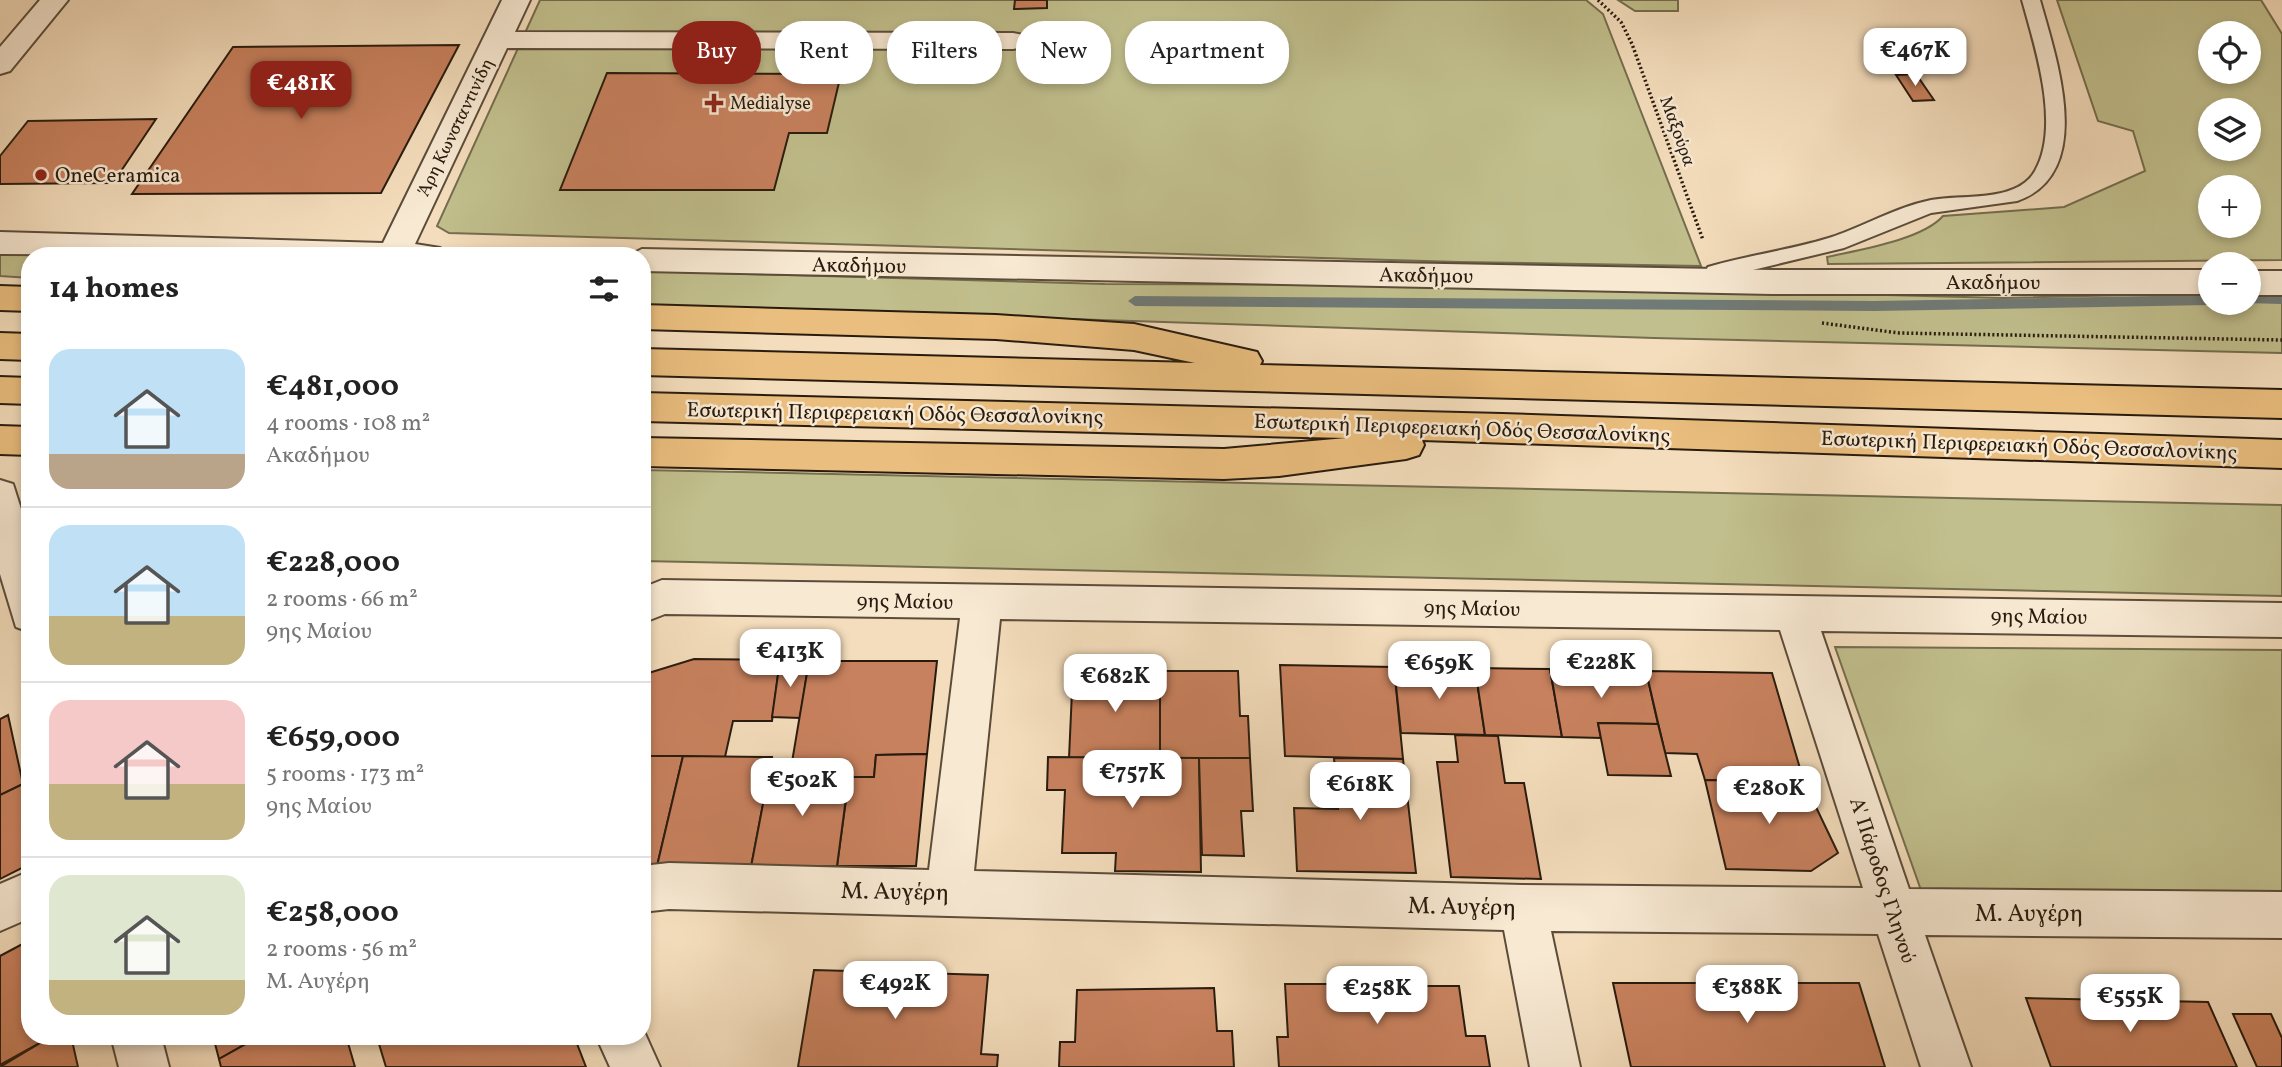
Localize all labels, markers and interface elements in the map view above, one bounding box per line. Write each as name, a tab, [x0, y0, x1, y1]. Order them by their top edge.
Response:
chip: Buy	[672, 21, 761, 84]
chip: Rent	[775, 21, 873, 84]
chip: Filters	[887, 21, 1002, 84]
chip: New	[1016, 21, 1111, 84]
chip: Apartment	[1125, 21, 1289, 84]
map controls	[2198, 21, 2261, 315]
button: locate	[2198, 21, 2261, 84]
pin: €467K	[1866, 28, 1964, 88]
text: €467K	[1879, 35, 1951, 67]
street label: Άρη Κωνσταντινίδη	[412, 54, 501, 201]
pin: €481K	[252, 61, 350, 121]
text: €481K	[266, 68, 336, 100]
place label: Medialyse	[730, 92, 811, 117]
marker: Medialyse	[704, 93, 724, 113]
street label: Μαξούρα	[1652, 93, 1701, 170]
button: layers	[2198, 98, 2261, 161]
place label: OneCeramica	[55, 162, 181, 191]
marker: OneCeramica	[33, 167, 49, 183]
button: +	[2198, 175, 2261, 238]
street label: Ακαδήμου	[812, 251, 906, 282]
button: −	[2198, 252, 2261, 315]
street label: Ακαδήμου	[1379, 261, 1473, 292]
text: 14 homes	[49, 268, 179, 310]
street label: Ακαδήμου	[1946, 269, 2040, 298]
icon: filters	[585, 270, 623, 308]
text: €481,000	[266, 366, 399, 408]
icon: home	[105, 377, 189, 461]
street label: Εσωτερική Περιφερειακή Οδός Θεσσαλονίκης	[686, 396, 1104, 433]
text: 4 rooms · 108 m²	[266, 408, 430, 440]
street label: Εσωτερική Περιφερειακή Οδός Θεσσαλονίκης	[1253, 408, 1671, 451]
street label: Εσωτερική Περιφερειακή Οδός Θεσσαλονίκης	[1820, 425, 2238, 468]
text: Ακαδήμου	[266, 440, 369, 472]
text: €228,000	[266, 542, 400, 584]
icon: home	[105, 553, 189, 637]
text: 2 rooms · 66 m²	[266, 584, 418, 616]
street label: 9ης Μαίου	[856, 587, 954, 618]
street label: 9ης Μαίου	[1423, 594, 1521, 625]
street label: 9ης Μαίου	[1990, 602, 2088, 633]
text: 9ης Μαίου	[266, 616, 372, 648]
pin: €413K	[741, 630, 839, 689]
text: €413K	[756, 636, 824, 668]
pin: €228K	[1552, 640, 1650, 700]
pin: €659K	[1390, 642, 1488, 701]
text: €228K	[1566, 647, 1636, 679]
text: €659K	[1404, 648, 1474, 680]
pin: €682K	[1066, 654, 1164, 714]
text: €682K	[1080, 661, 1150, 693]
text: €659,000	[266, 717, 400, 759]
icon: home	[105, 728, 189, 812]
pin: €757K	[1083, 750, 1181, 810]
text: €757K	[1099, 757, 1165, 789]
pin: €502K	[753, 758, 851, 818]
text: 5 rooms · 173 m²	[266, 759, 424, 791]
pin: €618K	[1311, 762, 1409, 822]
text: €502K	[767, 765, 837, 797]
pin: €280K	[1720, 766, 1818, 826]
text: €618K	[1326, 769, 1394, 801]
text: €280K	[1733, 773, 1805, 805]
text: 9ης Μαίου	[266, 791, 372, 823]
street label: Α' Πάροδος Γληνού	[1841, 794, 1922, 967]
street label: Μ. Αυγέρη	[840, 875, 950, 911]
street label: Μ. Αυγέρη	[1407, 890, 1517, 926]
text: €258,000	[266, 892, 399, 934]
street label: Μ. Αυγέρη	[1975, 898, 2083, 932]
icon: home	[105, 903, 189, 987]
text: 2 rooms · 56 m²	[266, 934, 417, 966]
pin: €492K	[846, 962, 944, 1021]
pin: €388K	[1698, 965, 1796, 1025]
text: Μ. Αυγέρη	[266, 966, 370, 998]
pin: €258K	[1328, 967, 1426, 1026]
text: €492K	[859, 968, 931, 1000]
text: €388K	[1712, 972, 1782, 1004]
text: €258K	[1342, 973, 1412, 1005]
pin: €555K	[2081, 974, 2179, 1034]
text: €555K	[2097, 981, 2163, 1013]

